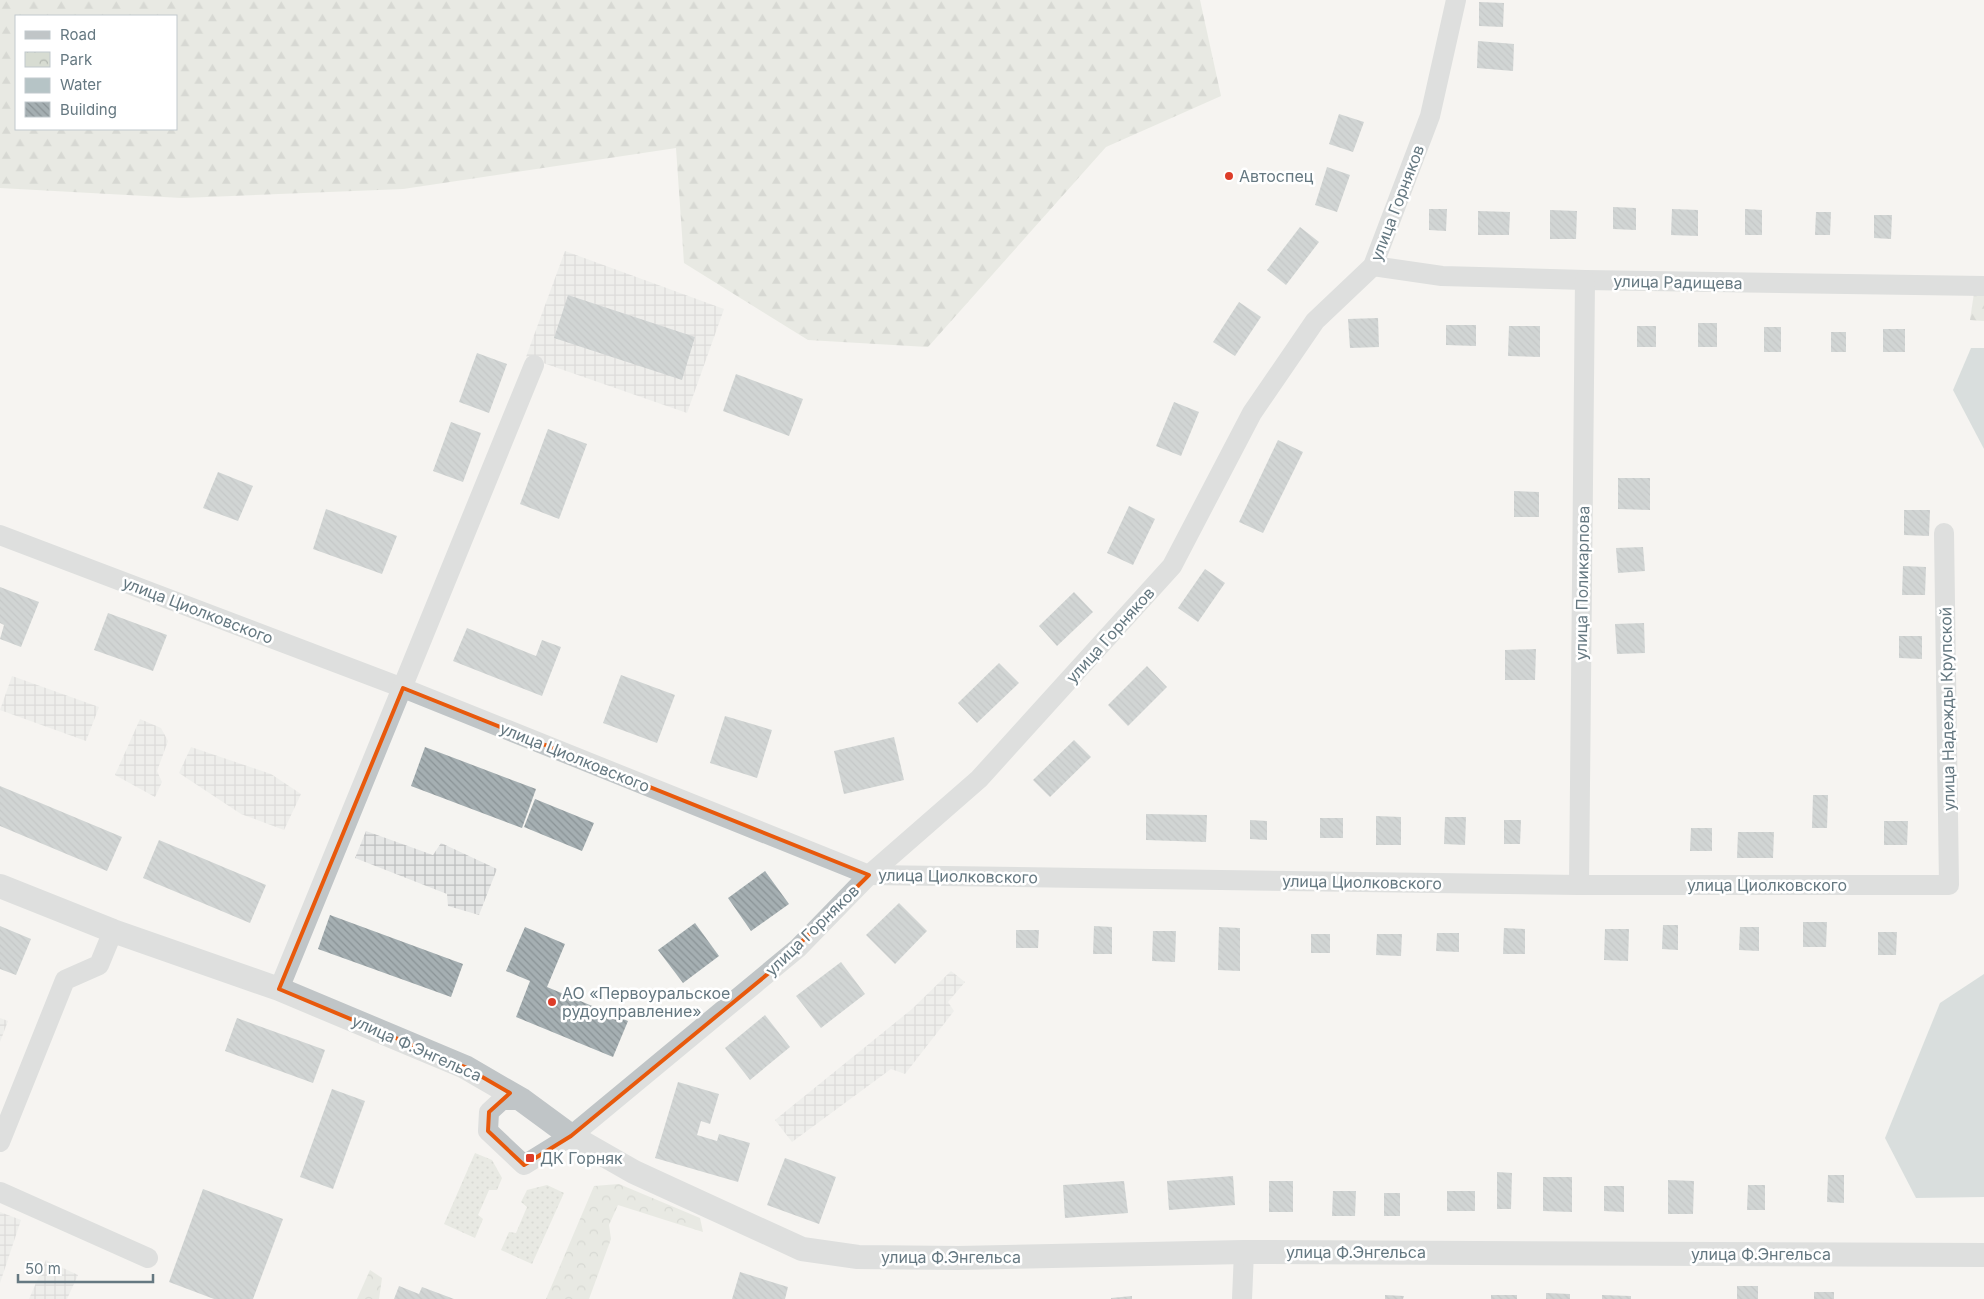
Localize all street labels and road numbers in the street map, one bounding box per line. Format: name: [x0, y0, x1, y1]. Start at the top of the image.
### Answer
street label: улица Горняков: [1366, 142, 1428, 264]
street label: улица Радищева: [1613, 271, 1743, 293]
street label: улица Поликарпова: [1571, 506, 1593, 660]
street label: улица Циолковского: [120, 572, 276, 648]
street label: улица Горняков: [1062, 583, 1158, 687]
street label: улица Надежды Крупской: [1935, 607, 1959, 811]
street label: улица Циолковского: [497, 718, 653, 796]
street label: улица Циолковского: [878, 865, 1038, 887]
street label: улица Циолковского: [1282, 871, 1442, 893]
street label: улица Циолковского: [1687, 875, 1847, 895]
street label: улица Горняков: [761, 880, 863, 980]
street label: улица Ф.Энгельса: [349, 1010, 485, 1086]
street label: улица Ф.Энгельса: [1286, 1242, 1426, 1262]
street label: улица Ф.Энгельса: [1691, 1244, 1831, 1264]
street label: улица Ф.Энгельса: [881, 1247, 1021, 1267]

